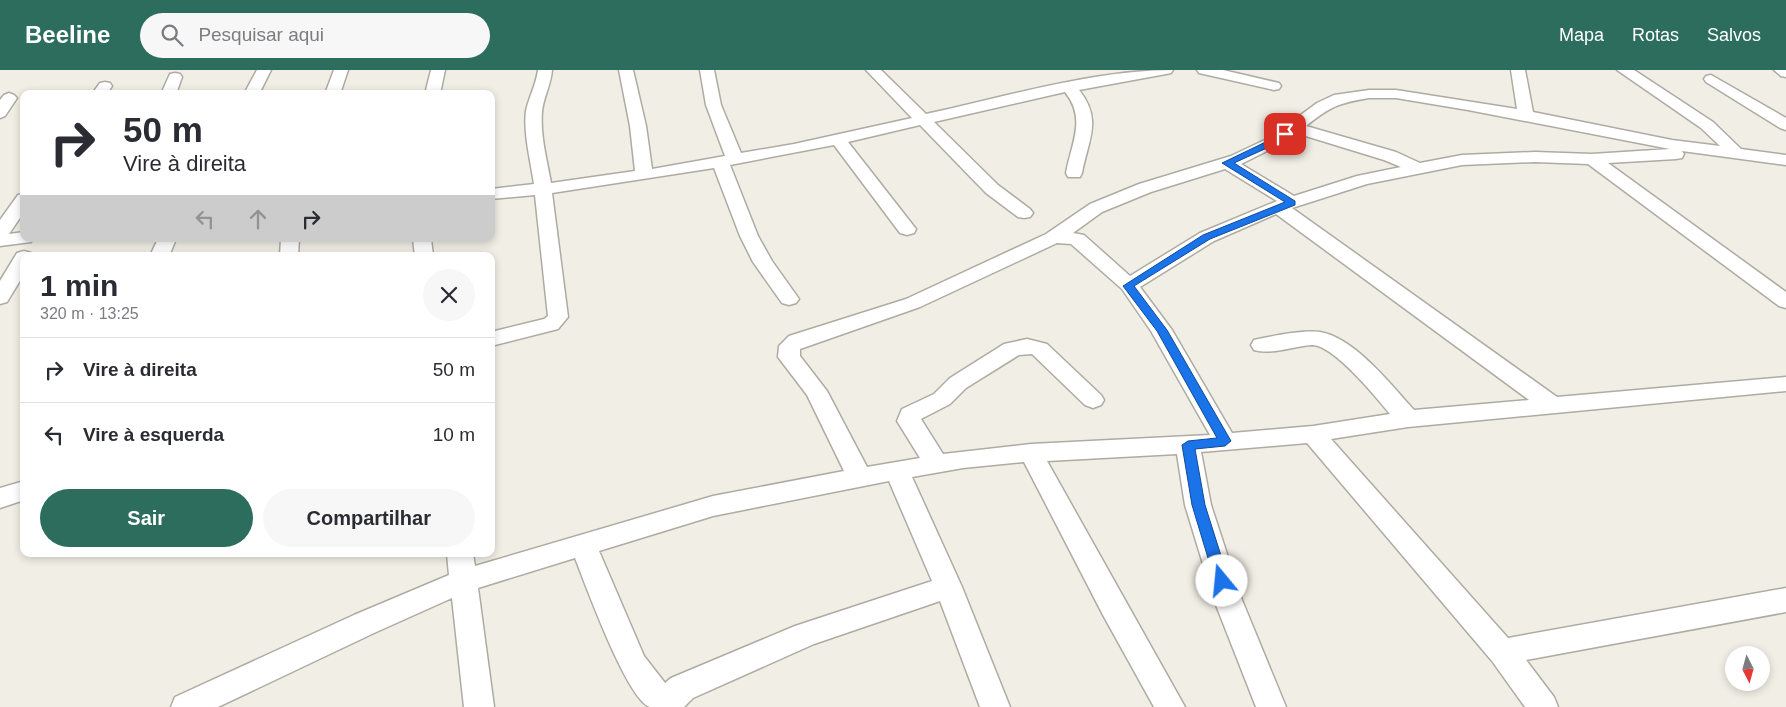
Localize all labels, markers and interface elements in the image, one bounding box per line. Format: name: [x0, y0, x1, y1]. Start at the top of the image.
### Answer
search box: [140, 13, 490, 58]
text: Beeline: [25, 21, 110, 48]
icon: search: [158, 21, 186, 49]
text: Pesquisar aqui: [198, 24, 324, 45]
text: Mapa: [1559, 25, 1604, 45]
text: Rotas: [1632, 25, 1679, 45]
text: Salvos: [1707, 25, 1761, 45]
icon: right: [40, 110, 105, 175]
text: 50 m: [123, 110, 203, 149]
pin: [1264, 113, 1306, 155]
icon: arrive: [1271, 120, 1299, 148]
text: Vire à direita: [123, 151, 246, 176]
icon: left: [191, 205, 219, 233]
icon: ahead: [244, 205, 272, 233]
icon: right: [297, 205, 325, 233]
text: 1 min: [40, 269, 118, 302]
button: close: [423, 269, 475, 321]
text: 320 m · 13:25: [40, 305, 139, 322]
icon: right: [40, 356, 68, 384]
text: Vire à direita: [83, 359, 197, 380]
text: 50 m: [433, 359, 475, 380]
icon: left: [40, 421, 68, 449]
text: Vire à esquerda: [83, 424, 224, 445]
text: 10 m: [433, 424, 475, 445]
button: Sair: [40, 489, 253, 547]
button: Compartilhar: [263, 489, 475, 547]
position arrow: [1195, 554, 1247, 606]
north arrow: [1725, 646, 1770, 691]
map controls: [1725, 646, 1770, 691]

